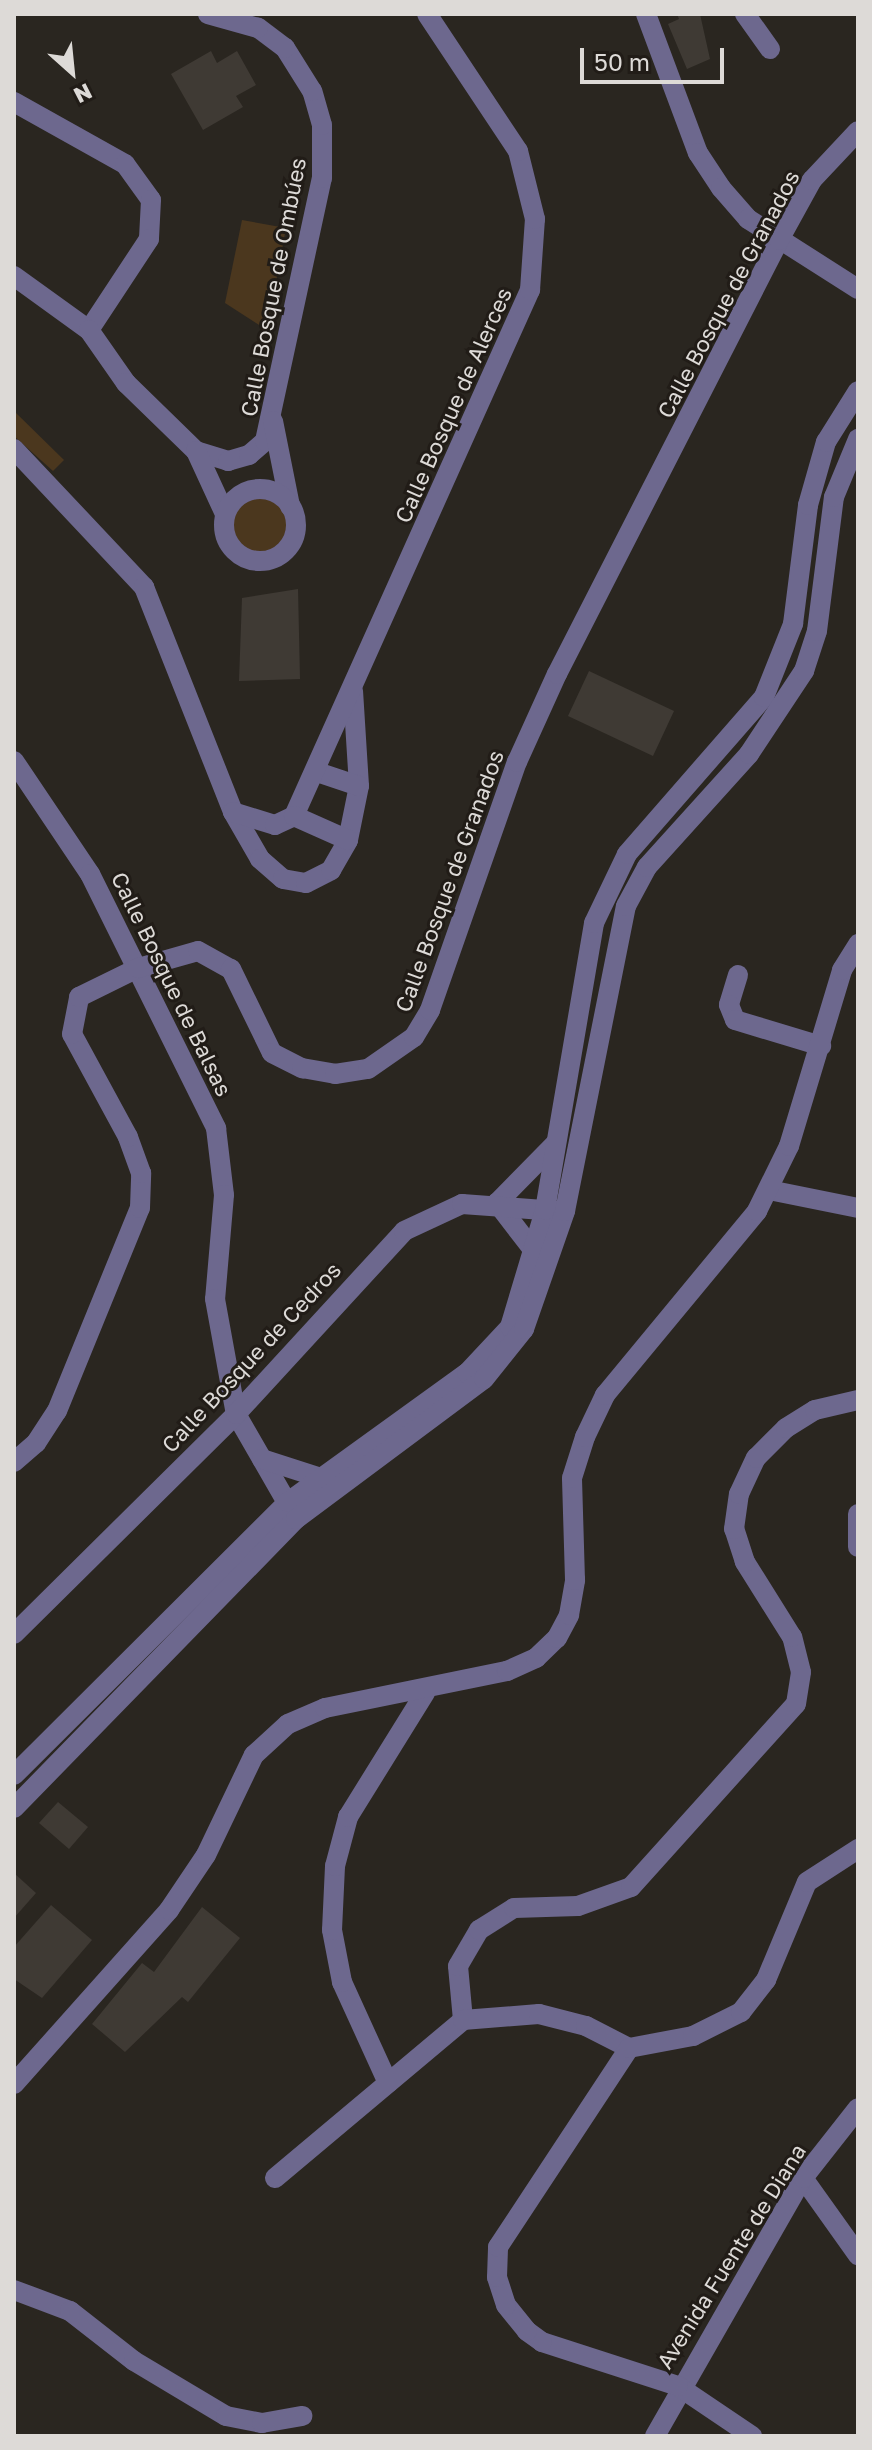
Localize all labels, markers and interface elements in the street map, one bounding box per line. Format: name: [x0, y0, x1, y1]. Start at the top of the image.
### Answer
north arrow: [32, 32, 112, 112]
scale bar: [584, 32, 728, 82]
text: 50 m: [594, 47, 650, 76]
text: N: [70, 78, 97, 110]
street label: Calle Bosque de Ombúes: [235, 155, 311, 419]
street label: Calle Bosque de Granados: [651, 166, 805, 422]
street label: Calle Bosque de Alerces: [389, 283, 517, 527]
street label: Calle Bosque de Granados: [389, 747, 509, 1015]
street label: Calle Bosque de Balsas: [106, 868, 238, 1100]
street label: Calle Bosque de Cedros: [156, 1256, 346, 1458]
street label: Avenida Fuente de Diana: [651, 2139, 811, 2373]

